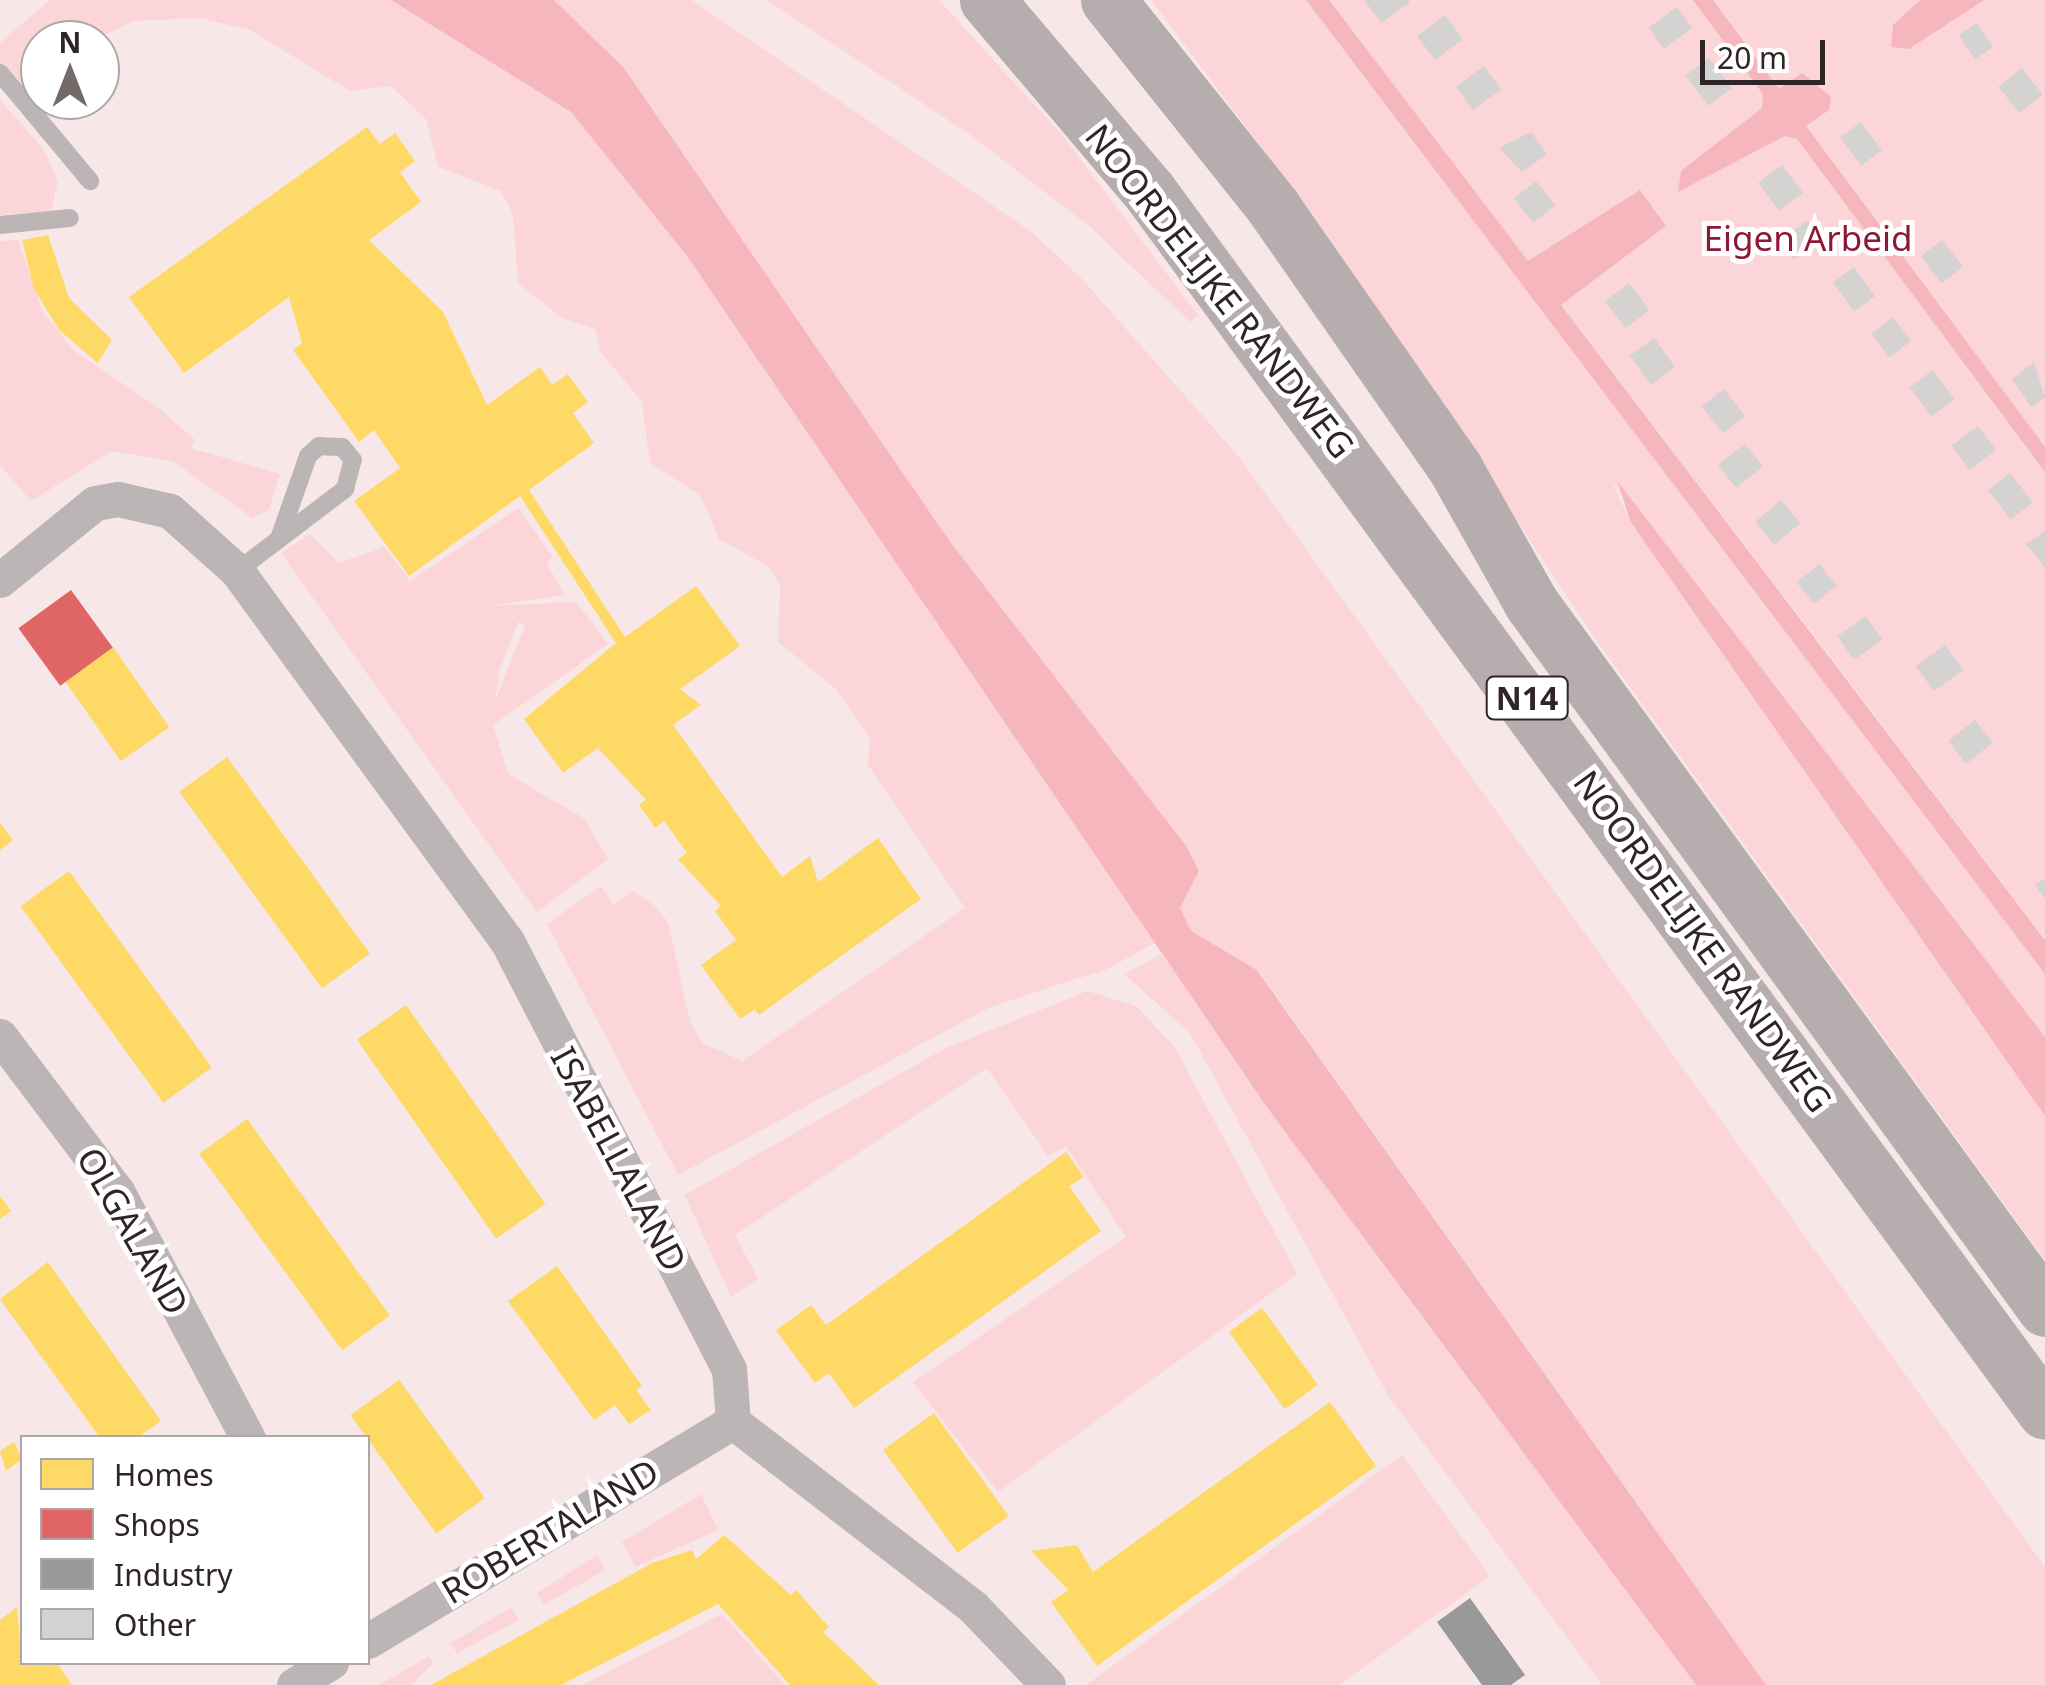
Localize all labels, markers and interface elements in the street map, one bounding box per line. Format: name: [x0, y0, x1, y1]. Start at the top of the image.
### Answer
north arrow: [20, 20, 120, 120]
scale bar: [1705, 20, 1830, 82]
text: N: [59, 23, 81, 61]
text: 20 m: [1717, 37, 1787, 78]
street label: NOORDELIJKE RANDWEG: [1077, 116, 1363, 466]
park label: Eigen Arbeid: [1703, 217, 1913, 259]
road number: N14: [1484, 671, 1570, 725]
street label: NOORDELIJKE RANDWEG: [1565, 762, 1841, 1120]
street label: ISABELLALAND: [542, 1040, 696, 1278]
street label: OLGALAND: [68, 1140, 198, 1322]
legend: [20, 1435, 370, 1665]
street label: ROBERTALAND: [434, 1450, 666, 1612]
text: Homes: [114, 1454, 214, 1495]
text: Shops: [114, 1504, 200, 1545]
text: Industry: [114, 1554, 233, 1595]
text: Other: [114, 1604, 196, 1645]

